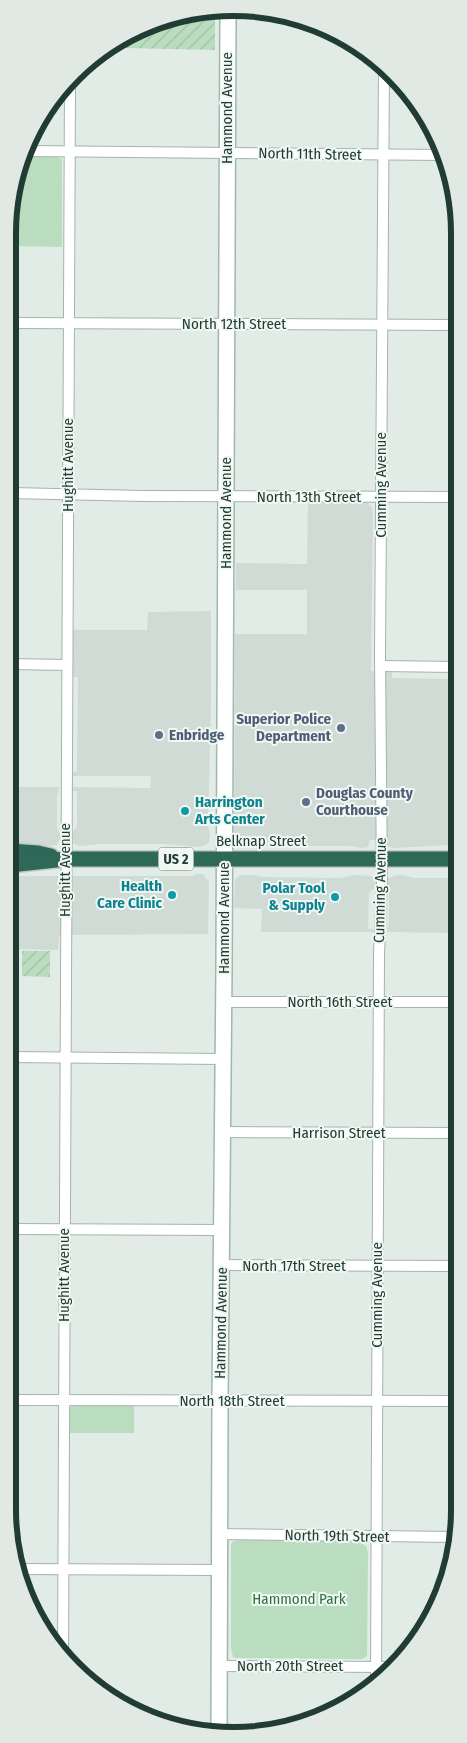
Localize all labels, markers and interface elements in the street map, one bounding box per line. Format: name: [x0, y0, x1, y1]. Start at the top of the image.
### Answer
street label: Hammond Avenue: [218, 52, 236, 164]
street label: North 11th Street: [258, 144, 362, 164]
street label: North 12th Street: [182, 315, 286, 333]
street label: Hughitt Avenue: [59, 418, 77, 512]
street label: Cumming Avenue: [372, 432, 390, 538]
street label: Hammond Avenue: [217, 457, 235, 569]
street label: North 13th Street: [257, 488, 361, 506]
place label: Superior Police Department: [236, 710, 332, 745]
marker: Superior Police Department: [335, 722, 347, 734]
place label: Enbridge: [169, 726, 225, 744]
marker: Enbridge: [153, 729, 165, 741]
place label: Douglas County Courthouse: [316, 784, 414, 819]
place label: Harrington Arts Center: [194, 793, 265, 828]
marker: Douglas County Courthouse: [300, 796, 312, 808]
marker: Harrington Arts Center: [179, 805, 191, 817]
street label: Hughitt Avenue: [56, 823, 74, 917]
street label: Belknap Street: [216, 832, 306, 850]
street label: Cumming Avenue: [370, 837, 390, 943]
road number: US 2: [158, 848, 194, 871]
street label: Hammond Avenue: [215, 862, 233, 974]
place label: Health Care Clinic: [97, 877, 162, 912]
place label: Polar Tool & Supply: [263, 879, 326, 914]
marker: Health Care Clinic: [166, 889, 178, 901]
marker: Polar Tool & Supply: [329, 891, 341, 903]
street label: North 16th Street: [287, 993, 393, 1011]
street label: Harrison Street: [292, 1124, 386, 1142]
street label: Hughitt Avenue: [55, 1228, 73, 1322]
street label: Cumming Avenue: [368, 1242, 386, 1348]
street label: North 17th Street: [242, 1257, 346, 1275]
street label: Hammond Avenue: [211, 1267, 231, 1379]
street label: North 18th Street: [179, 1392, 285, 1410]
street label: North 19th Street: [284, 1526, 390, 1546]
park label: Hammond Park: [252, 1590, 346, 1608]
street label: North 20th Street: [237, 1657, 343, 1675]

